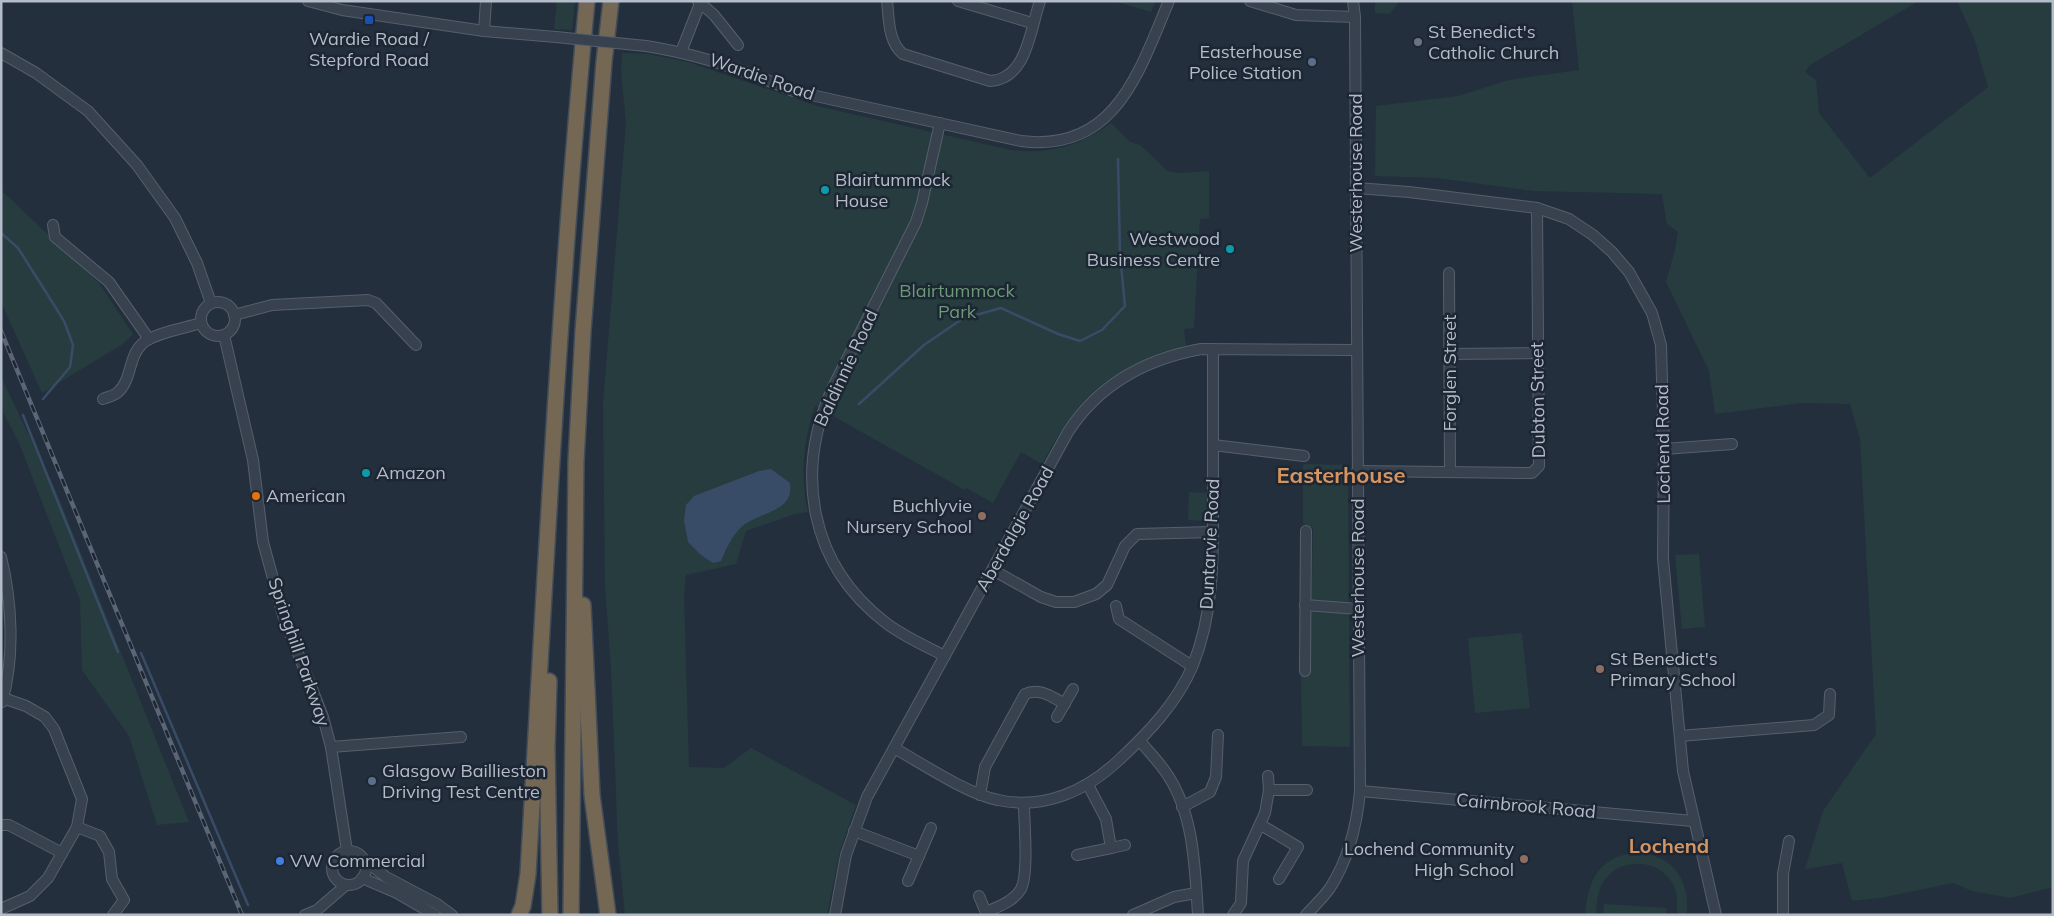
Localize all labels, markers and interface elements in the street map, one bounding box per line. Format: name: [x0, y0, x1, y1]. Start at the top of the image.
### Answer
marker: Wardie Road / Stepford Road: [363, 14, 375, 26]
place label: St Benedict's Catholic Church: [1428, 20, 1559, 64]
place label: Wardie Road / Stepford Road: [309, 27, 430, 71]
marker: St Benedict's Catholic Church: [1412, 36, 1424, 48]
place label: Easterhouse Police Station: [1189, 40, 1302, 84]
street label: Wardie Road: [706, 48, 818, 105]
marker: Easterhouse Police Station: [1306, 56, 1318, 68]
street label: Westerhouse Road: [1344, 94, 1367, 252]
place label: Blairtummock House: [835, 168, 951, 212]
marker: Blairtummock House: [819, 184, 831, 196]
place label: Westwood Business Centre: [1087, 227, 1220, 271]
marker: Westwood Business Centre: [1224, 243, 1236, 255]
park label: Blairtummock Park: [899, 279, 1015, 323]
street label: Baldinnie Road: [808, 306, 883, 430]
street label: Forglen Street: [1438, 315, 1461, 431]
street label: Dubton Street: [1525, 342, 1550, 458]
street label: Lochend Road: [1650, 384, 1675, 504]
place label: Amazon: [376, 461, 446, 484]
district label: Easterhouse: [1277, 461, 1405, 489]
street label: Aberdalgie Road: [971, 462, 1059, 596]
marker: Amazon: [360, 467, 372, 479]
street label: Duntarvie Road: [1195, 478, 1224, 610]
place label: American: [266, 484, 346, 507]
marker: American: [250, 490, 262, 502]
place label: Buchlyvie Nursery School: [846, 494, 972, 538]
street label: Westerhouse Road: [1346, 499, 1369, 657]
marker: Buchlyvie Nursery School: [976, 510, 988, 522]
street label: Springhill Parkway: [263, 575, 336, 730]
place label: St Benedict's Primary School: [1610, 647, 1736, 691]
marker: St Benedict's Primary School: [1594, 663, 1606, 675]
place label: Glasgow Baillieston Driving Test Centre: [382, 759, 546, 803]
marker: Glasgow Baillieston Driving Test Centre: [366, 775, 378, 787]
street label: Cairnbrook Road: [1455, 788, 1597, 823]
district label: Lochend: [1629, 833, 1709, 858]
place label: Lochend Community High School: [1344, 837, 1514, 881]
place label: VW Commercial: [290, 849, 425, 872]
marker: Lochend Community High School: [1518, 853, 1530, 865]
marker: VW Commercial: [274, 855, 286, 867]

